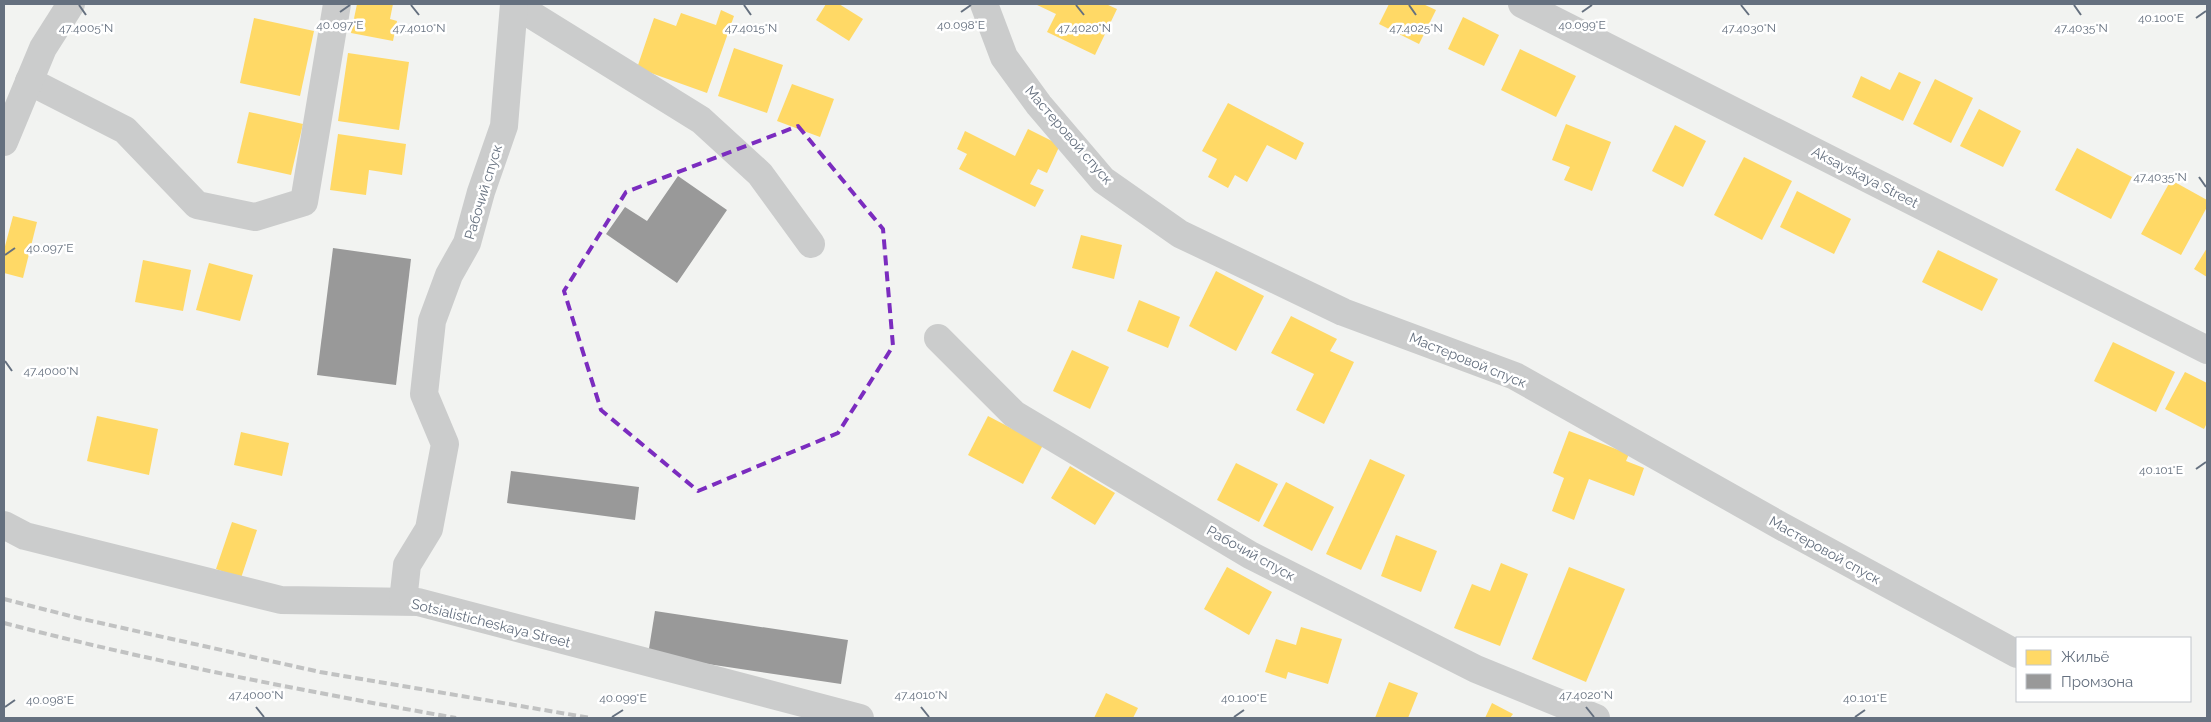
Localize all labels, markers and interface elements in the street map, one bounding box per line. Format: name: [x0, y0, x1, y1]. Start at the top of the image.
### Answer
text: 40.100°E: [2138, 11, 2184, 25]
text: 40.097°E: [316, 18, 364, 32]
text: 40.098°E: [937, 18, 985, 32]
text: 40.099°E: [1558, 18, 1606, 32]
text: 47.4005°N: [59, 21, 113, 35]
text: 47.4010°N: [393, 21, 446, 35]
text: 47.4015°N: [725, 21, 777, 35]
text: 47.4020°N: [1057, 21, 1111, 35]
text: 47.4025°N: [1389, 21, 1443, 35]
text: 47.4030°N: [1722, 21, 1776, 35]
text: 47.4035°N: [2054, 21, 2108, 35]
street label: Мастеровой спуск: [1022, 83, 1116, 187]
street label: Рабочий спуск: [461, 143, 505, 241]
street label: Aksayskaya Street: [1809, 143, 1921, 211]
text: 47.4035°N: [2133, 170, 2187, 184]
text: 40.097°E: [26, 241, 74, 255]
street label: Мастеровой спуск: [1407, 329, 1529, 391]
text: 47.4000°N: [23, 364, 79, 378]
text: 40.101°E: [2139, 463, 2183, 477]
street label: Мастеровой спуск: [1766, 513, 1884, 587]
street label: Рабочий спуск: [1204, 522, 1298, 584]
street label: Sotsialisticheskaya Street: [410, 595, 572, 651]
legend: [2016, 637, 2191, 702]
text: Жильё: [2061, 648, 2110, 666]
text: Промзона: [2061, 673, 2133, 691]
text: 47.4000°N: [228, 688, 284, 702]
text: 47.4010°N: [895, 688, 948, 702]
text: 47.4020°N: [1559, 688, 1613, 702]
text: 40.099°E: [599, 691, 647, 705]
text: 40.100°E: [1221, 691, 1267, 705]
text: 40.101°E: [1843, 691, 1887, 705]
text: 40.098°E: [26, 693, 74, 707]

